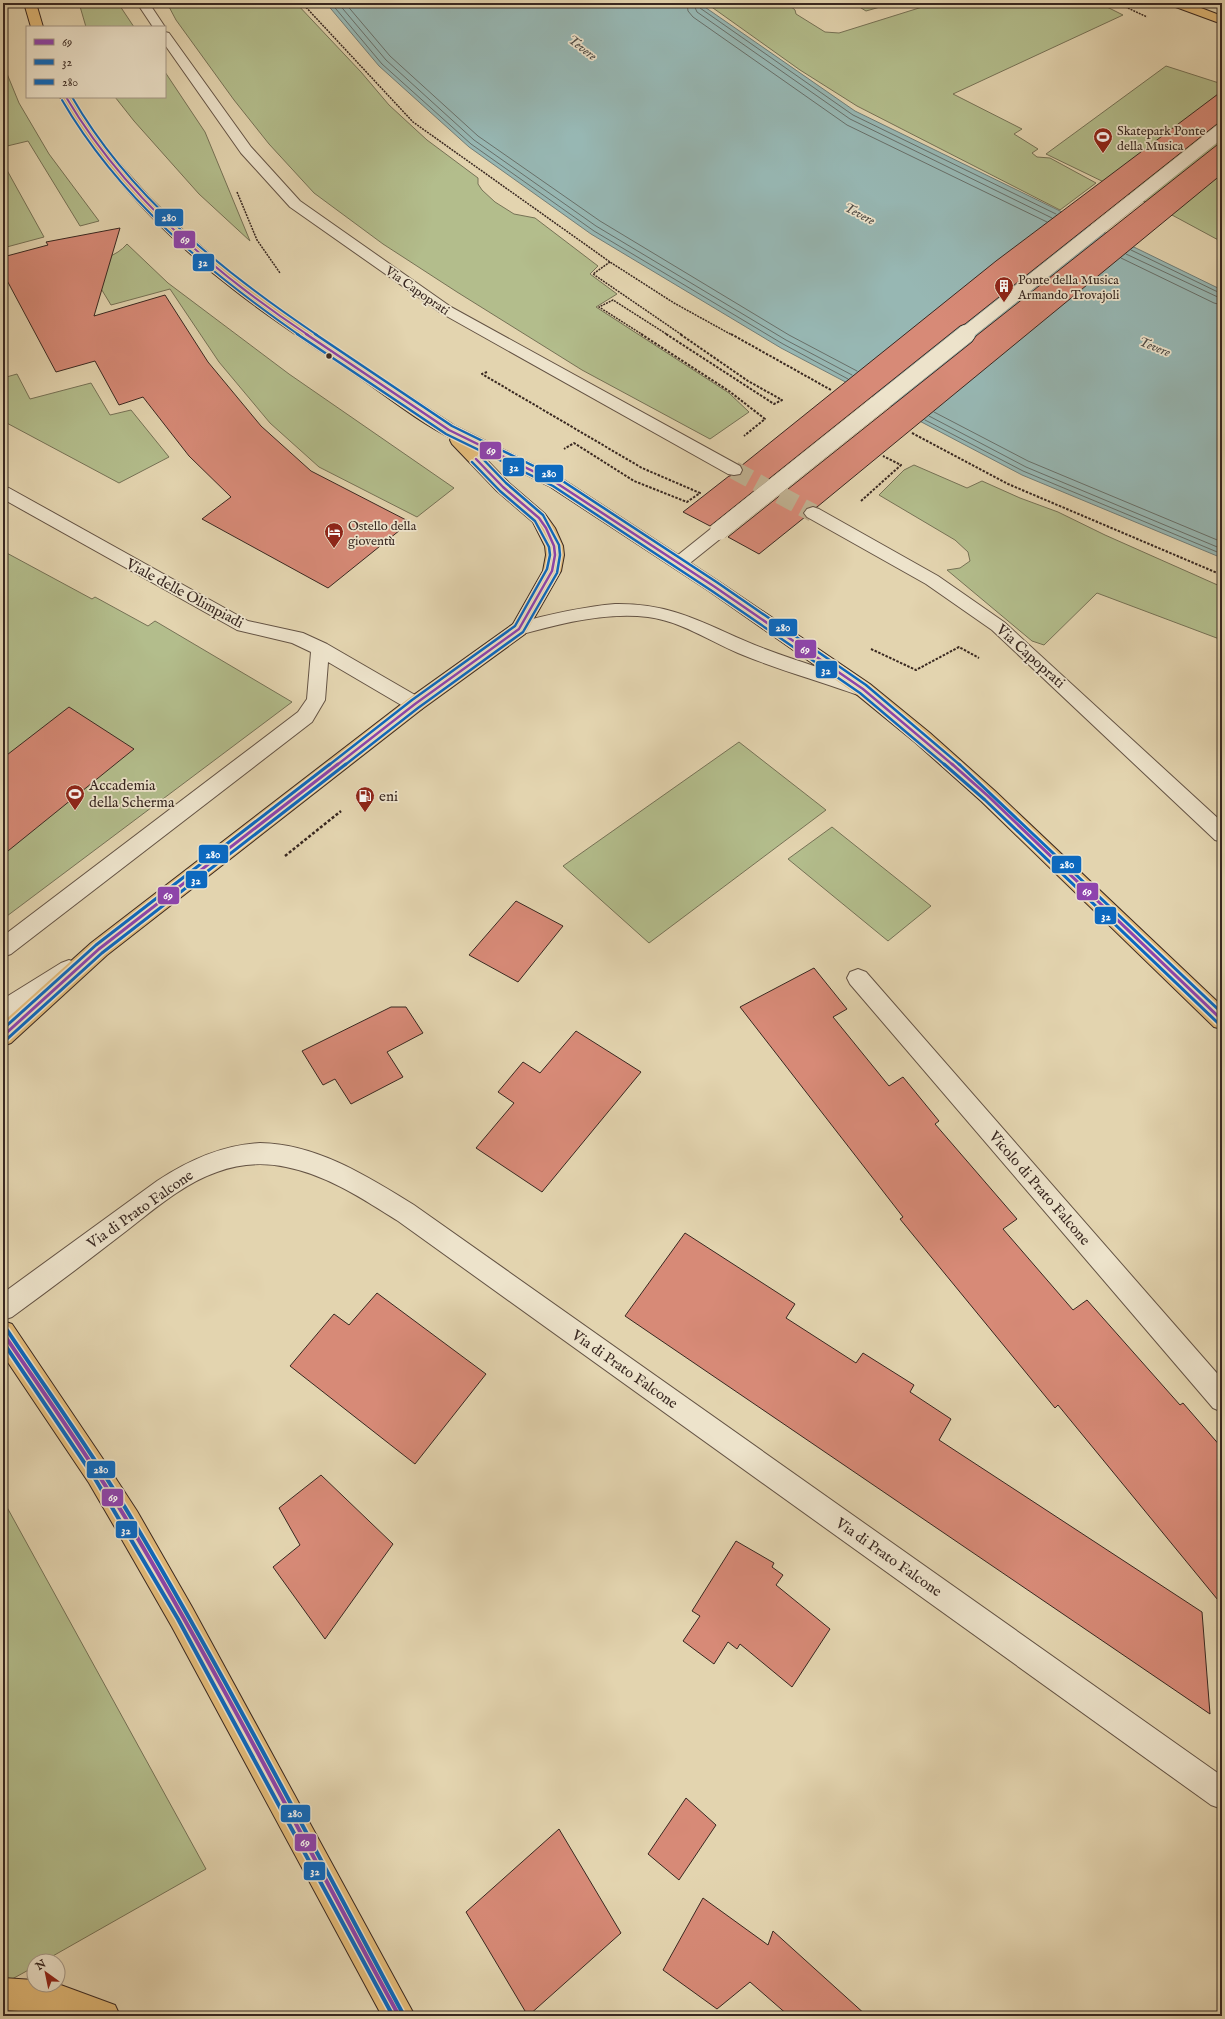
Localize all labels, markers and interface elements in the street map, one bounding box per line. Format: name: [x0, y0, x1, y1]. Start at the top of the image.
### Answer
legend: [26, 26, 166, 98]
water label: Tevere: [564, 31, 601, 65]
text: 69: [62, 35, 72, 50]
text: 32: [62, 55, 72, 70]
text: 280: [62, 75, 78, 90]
place label: Skatepark Ponte della Musica: [1117, 123, 1205, 155]
sports icon: Skatepark Ponte della Musica: [1092, 126, 1114, 154]
water label: Tevere: [841, 199, 878, 230]
line badge: 280: [154, 208, 184, 227]
text: 280: [162, 211, 177, 225]
line badge: 69: [173, 230, 196, 249]
text: 69: [180, 233, 190, 247]
line badge: 32: [192, 253, 215, 272]
text: 32: [198, 256, 208, 270]
street label: Via Capoprati: [381, 262, 453, 320]
place label: Ponte della Musica Armando Trovajoli: [1017, 272, 1120, 304]
building icon: Ponte della Musica Armando Trovajoli: [993, 275, 1015, 303]
water label: Tevere: [1136, 333, 1173, 362]
unlabelled marker: [324, 351, 334, 361]
line badge: 69: [479, 441, 502, 460]
text: 69: [486, 444, 496, 458]
line badge: 32: [502, 457, 525, 477]
text: 32: [509, 461, 519, 475]
line badge: 280: [534, 464, 564, 483]
text: 280: [542, 467, 557, 481]
place label: Ostello della gioventù: [348, 518, 417, 550]
hotel icon: Ostello della gioventù: [323, 521, 345, 549]
street label: Viale delle Olimpiadi: [122, 554, 247, 632]
line badge: 280: [768, 618, 798, 637]
street label: Via Capoprati: [992, 620, 1069, 692]
text: 280: [776, 621, 791, 635]
line badge: 69: [794, 639, 817, 659]
text: 69: [800, 643, 810, 657]
line badge: 32: [815, 660, 838, 679]
text: 32: [821, 664, 831, 678]
place label: Accademia della Scherma: [88, 776, 175, 812]
sports icon: Accademia della Scherma: [64, 783, 86, 811]
fuel station icon: eni: [354, 785, 376, 813]
place label: eni: [379, 787, 398, 806]
line badge: 280: [198, 844, 229, 864]
text: 280: [206, 848, 221, 862]
line badge: 280: [1051, 855, 1082, 874]
text: 280: [1060, 858, 1075, 872]
line badge: 32: [185, 870, 208, 889]
text: 32: [191, 874, 201, 888]
line badge: 69: [1076, 882, 1099, 901]
text: 69: [1082, 885, 1092, 899]
line badge: 69: [157, 886, 180, 905]
text: 69: [163, 889, 173, 903]
line badge: 32: [1094, 906, 1117, 925]
text: 32: [1101, 910, 1111, 924]
street label: Vicolo di Prato Falcone: [984, 1127, 1094, 1249]
street label: Via di Prato Falcone: [83, 1166, 197, 1254]
street label: Via di Prato Falcone: [567, 1325, 682, 1413]
line badge: 280: [86, 1460, 116, 1479]
text: 280: [94, 1463, 109, 1477]
line badge: 69: [101, 1488, 124, 1507]
text: 69: [108, 1491, 118, 1505]
street label: Via di Prato Falcone: [831, 1513, 946, 1601]
line badge: 32: [115, 1520, 138, 1539]
text: 32: [121, 1524, 131, 1538]
line badge: 280: [280, 1804, 311, 1823]
text: 280: [288, 1807, 303, 1821]
line badge: 69: [294, 1833, 317, 1852]
text: 69: [300, 1836, 310, 1850]
line badge: 32: [303, 1861, 326, 1881]
text: 32: [310, 1865, 320, 1879]
north arrow: [26, 1953, 66, 1993]
text: N: [32, 1957, 49, 1974]

